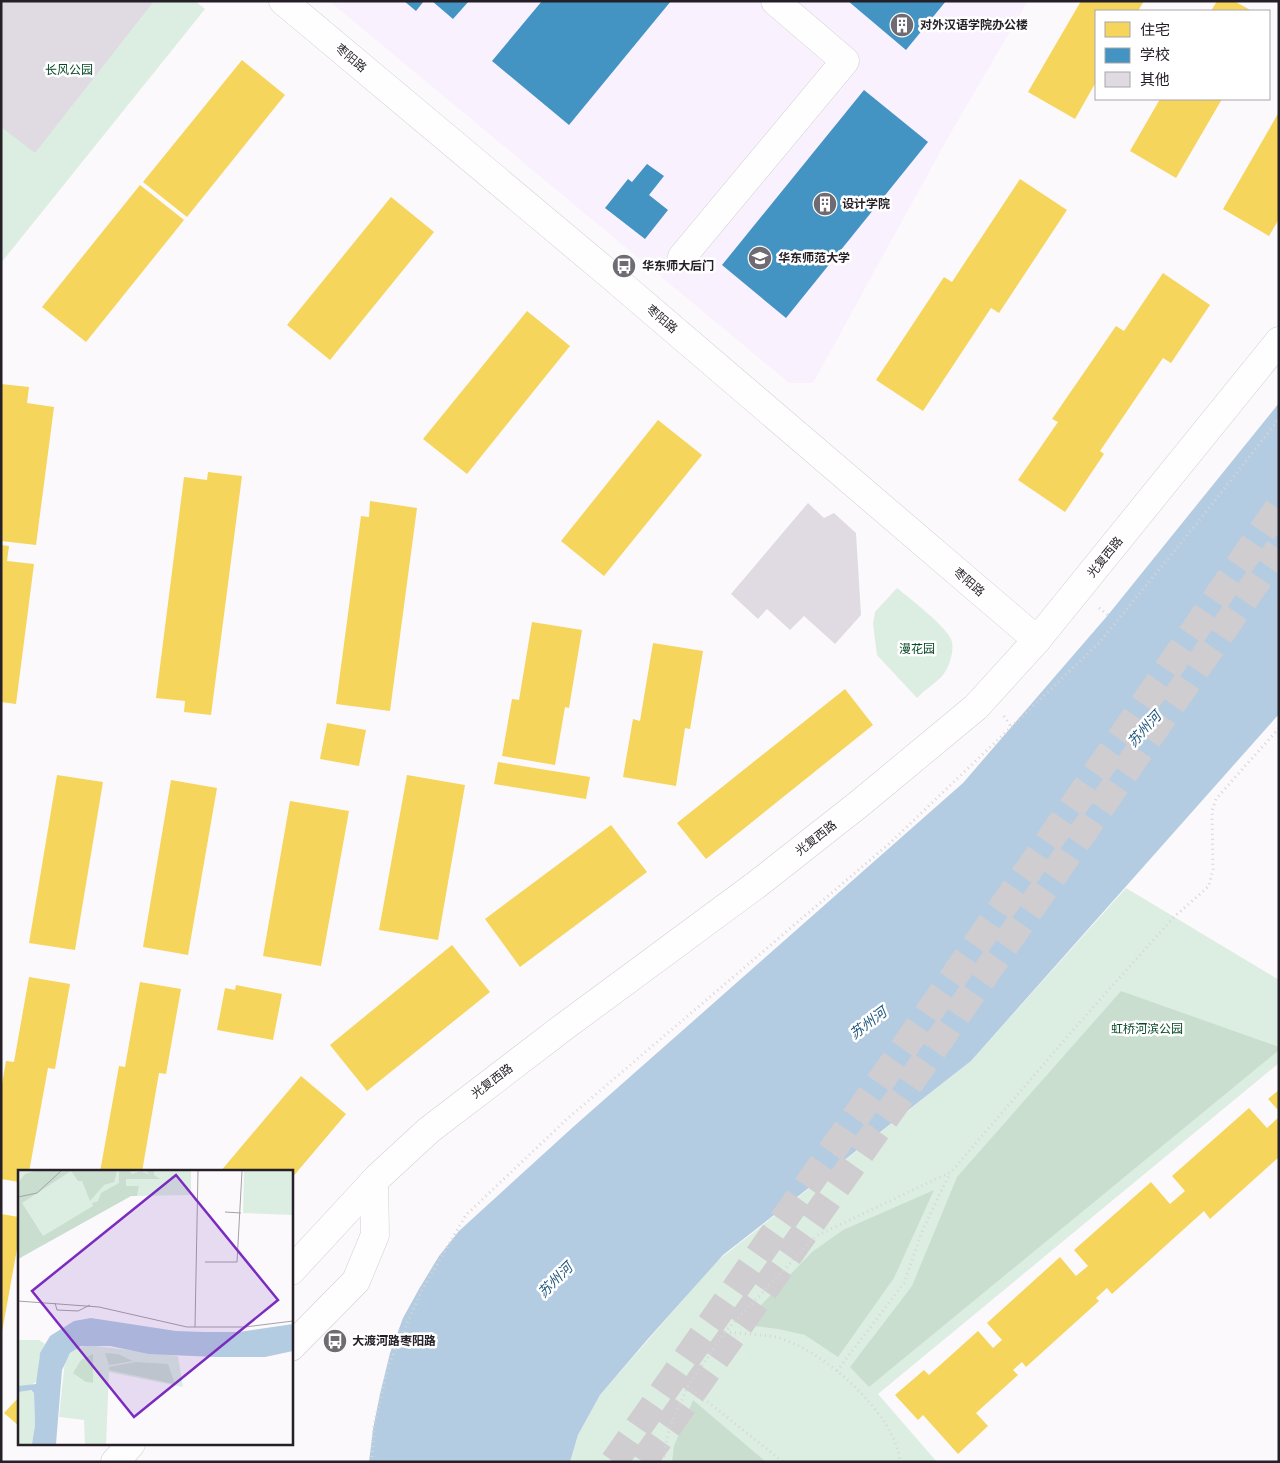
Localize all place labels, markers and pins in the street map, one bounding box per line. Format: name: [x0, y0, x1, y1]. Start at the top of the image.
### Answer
building icon: 对外汉语学院办公楼: [889, 12, 915, 38]
place label: 对外汉语学院办公楼: [920, 17, 1028, 32]
building icon: 设计学院: [812, 191, 838, 217]
place label: 设计学院: [842, 196, 890, 211]
school or university icon: 华东师范大学: [747, 245, 773, 271]
place label: 华东师范大学: [778, 250, 850, 265]
bus stop icon: 华东师大后门: [611, 253, 637, 279]
place label: 华东师大后门: [642, 258, 714, 273]
bus stop icon: 大渡河路枣阳路: [322, 1328, 348, 1354]
place label: 大渡河路枣阳路: [352, 1333, 436, 1348]

